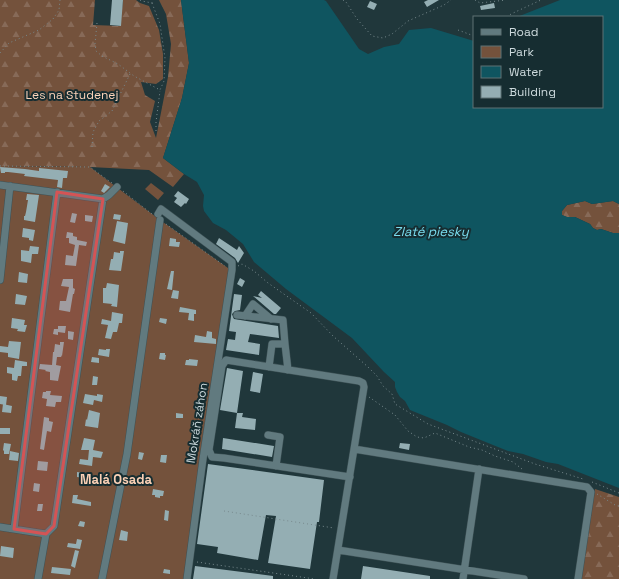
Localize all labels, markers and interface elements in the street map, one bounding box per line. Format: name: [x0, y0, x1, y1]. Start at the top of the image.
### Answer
legend: [473, 16, 603, 108]
text: Road: [509, 24, 538, 40]
text: Park: [509, 44, 534, 60]
text: Water: [509, 64, 543, 80]
text: Building: [509, 84, 556, 100]
park label: Les na Studenej: [26, 87, 118, 103]
water label: Zlaté piesky: [393, 223, 470, 240]
street label: Mokráň záhon: [183, 382, 211, 464]
district label: Malá Osada: [80, 471, 152, 488]

